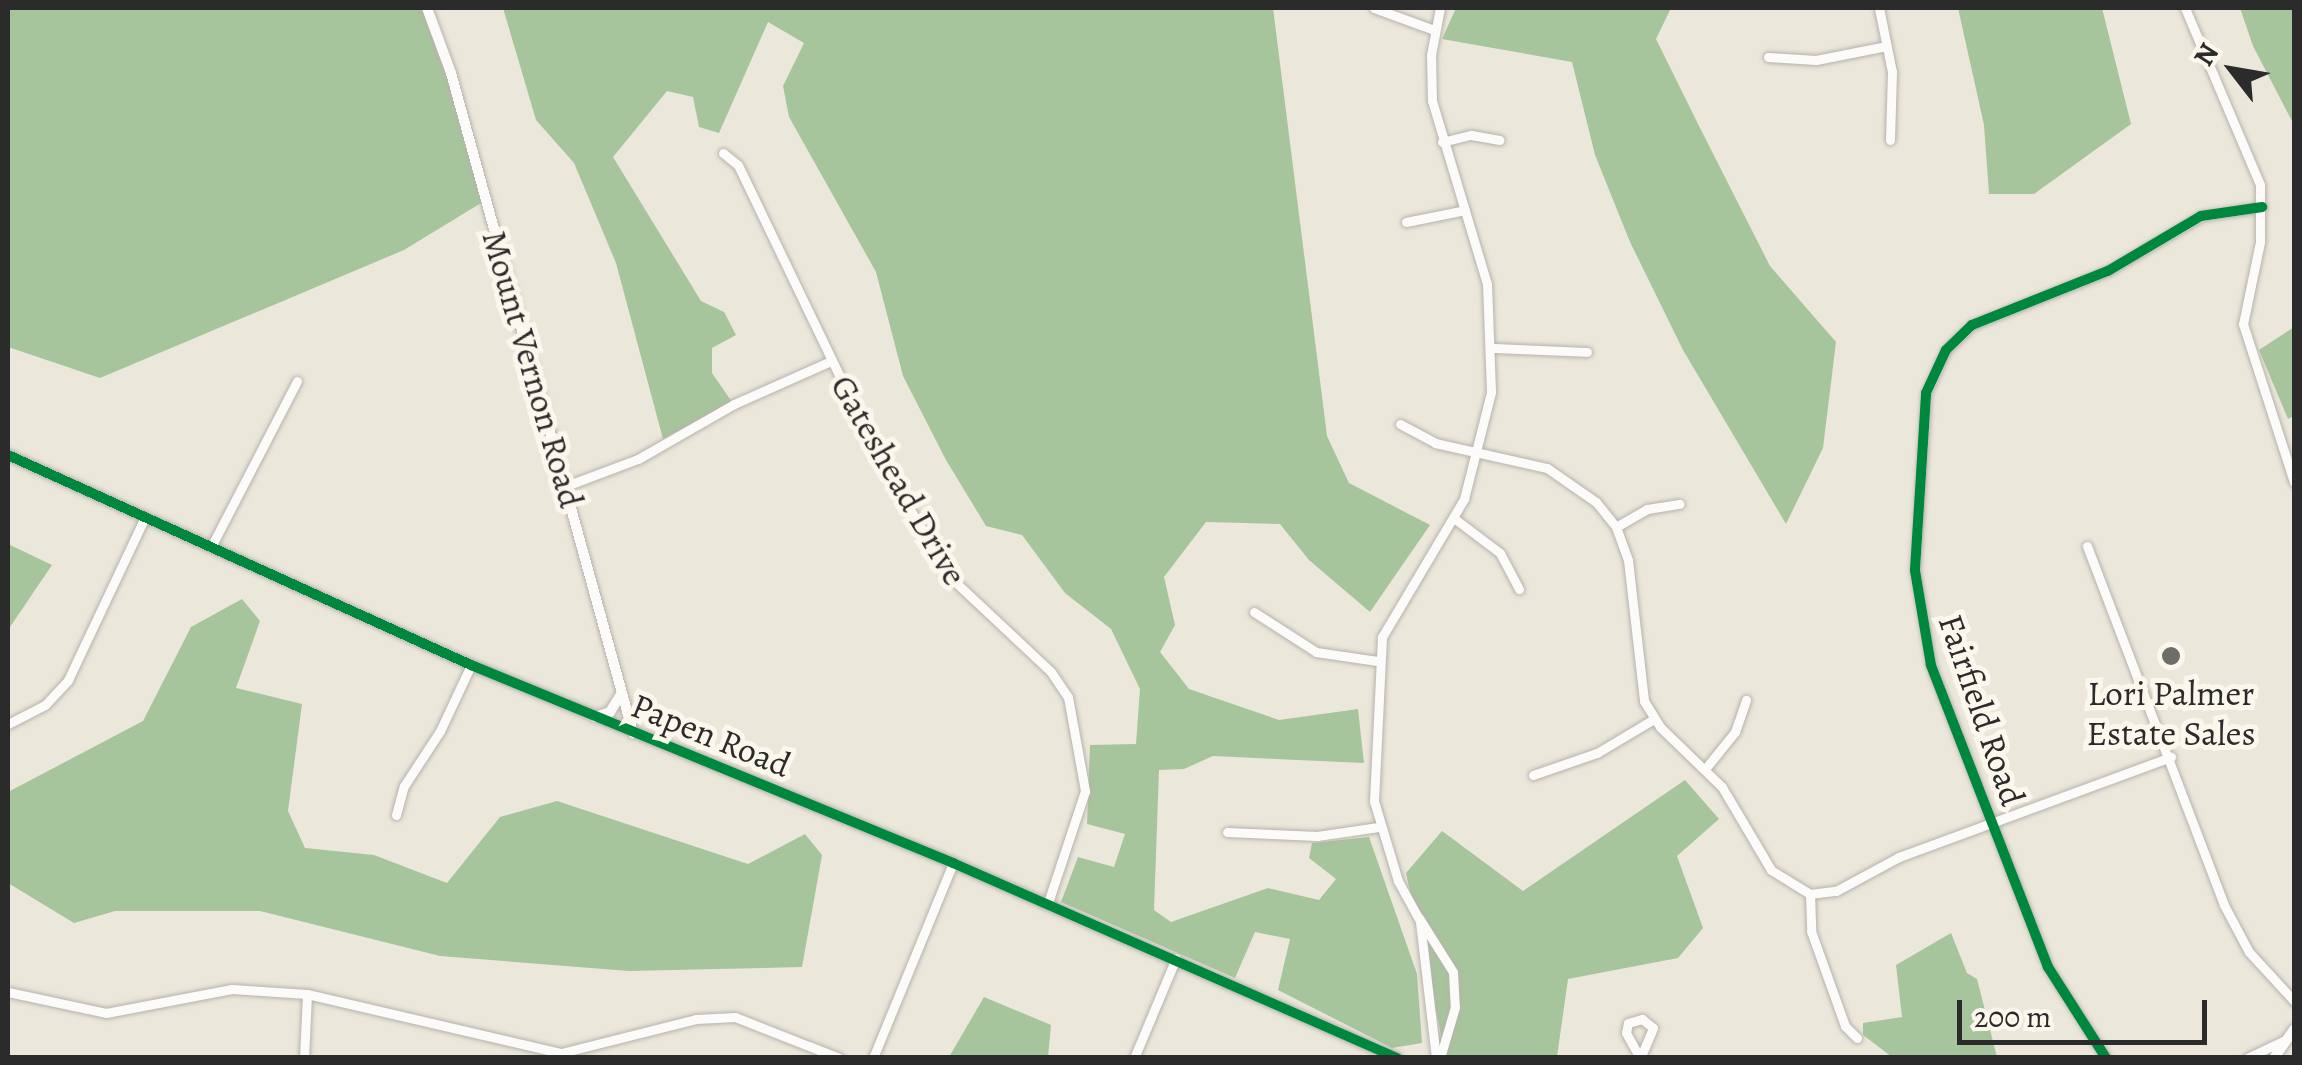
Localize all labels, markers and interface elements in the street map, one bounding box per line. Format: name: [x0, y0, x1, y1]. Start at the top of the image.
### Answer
north arrow: [2182, 20, 2282, 120]
text: N: [2185, 36, 2228, 73]
street label: Mount Vernon Road: [473, 226, 593, 512]
street label: Gateshead Drive: [822, 367, 976, 593]
street label: Fairfield Road: [1930, 609, 2034, 811]
marker: Lori Palmer Estate Sales: [2160, 645, 2182, 667]
place label: Lori Palmer Estate Sales: [2086, 672, 2256, 754]
street label: Papen Road: [625, 684, 797, 786]
scale bar: [1962, 980, 2212, 1042]
text: 200 m: [1974, 997, 2051, 1037]

